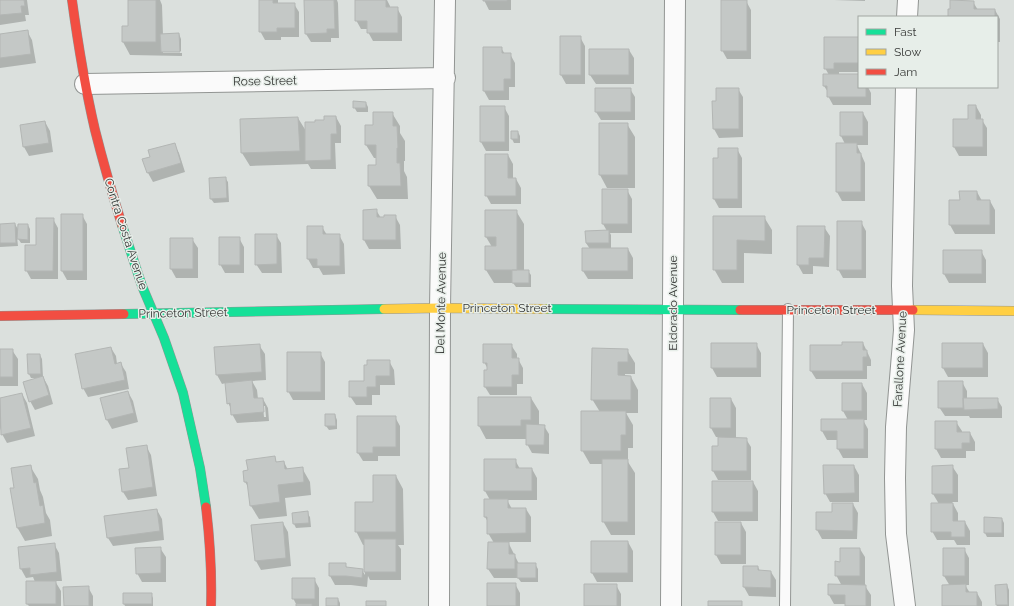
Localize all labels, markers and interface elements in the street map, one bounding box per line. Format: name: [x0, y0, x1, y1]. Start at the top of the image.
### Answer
legend: [858, 16, 998, 88]
text: Fast: [894, 25, 917, 39]
text: Slow: [894, 45, 921, 59]
text: Jam: [894, 65, 917, 79]
street label: Rose Street: [233, 73, 297, 89]
street label: Contra Costa Avenue: [101, 176, 151, 292]
street label: Del Monte Avenue: [433, 252, 449, 354]
street label: Eldorado Avenue: [666, 255, 680, 351]
street label: Princeton Street: [462, 301, 552, 315]
street label: Princeton Street: [786, 303, 876, 317]
street label: Princeton Street: [138, 305, 228, 321]
street label: Farallone Avenue: [890, 311, 910, 407]

